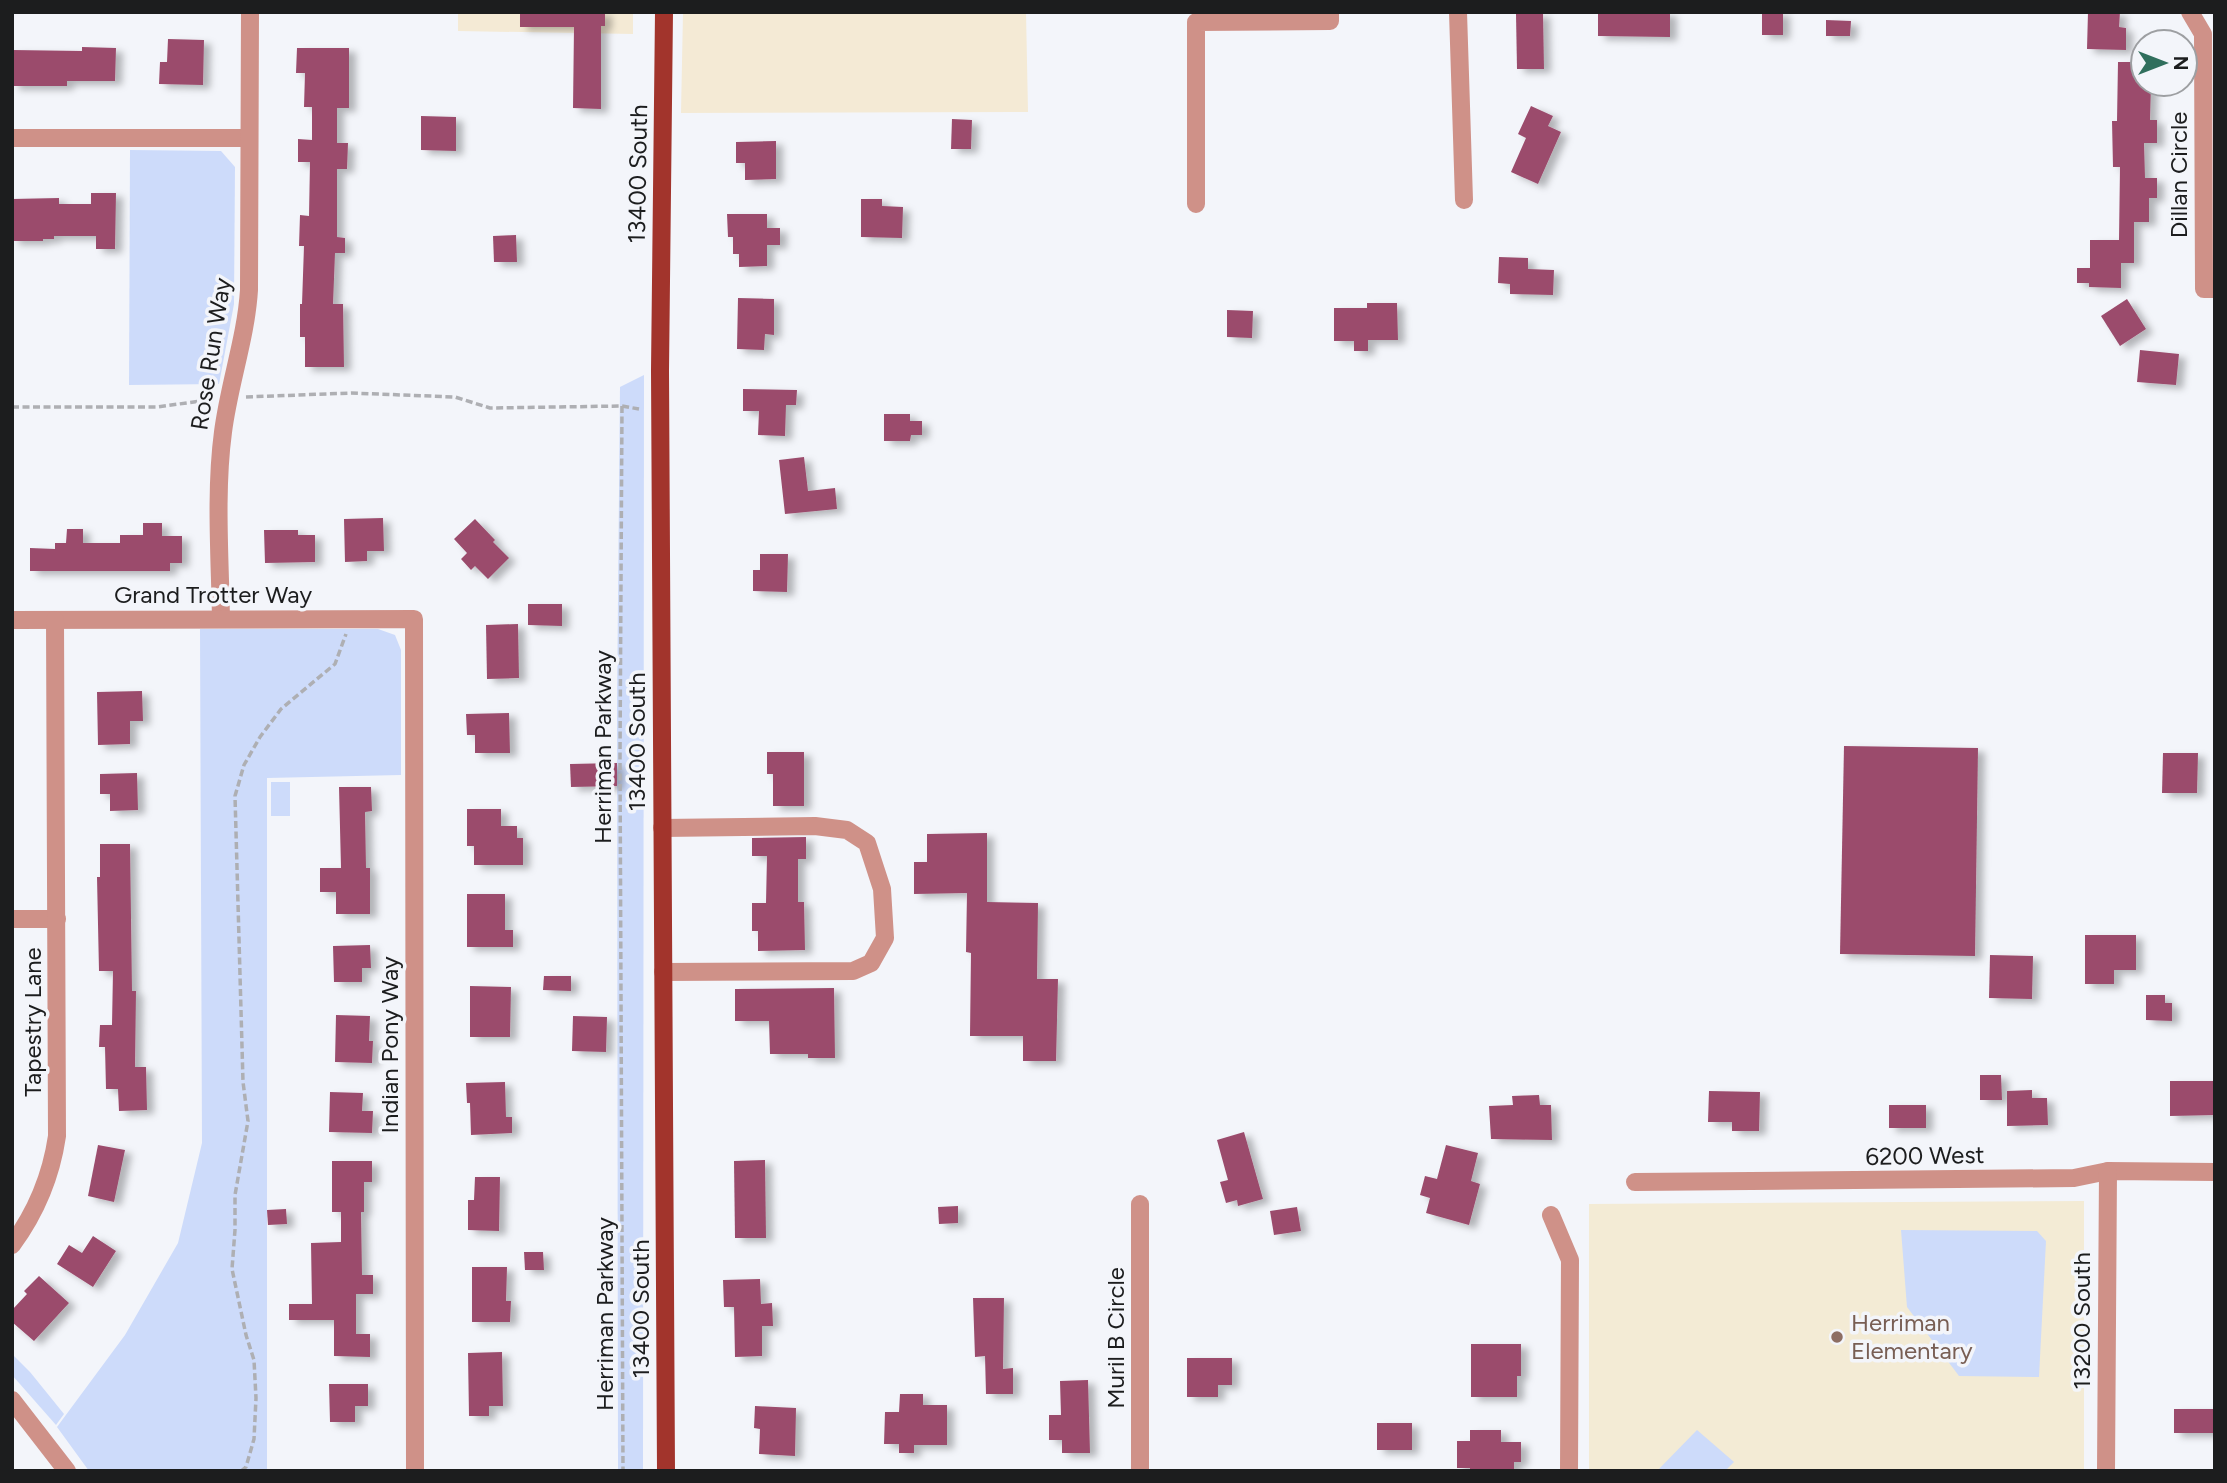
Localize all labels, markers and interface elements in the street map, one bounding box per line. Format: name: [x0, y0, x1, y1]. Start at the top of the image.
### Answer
north arrow: [2129, 28, 2199, 98]
text: N: [2169, 56, 2192, 70]
street label: 13400 South: [622, 104, 653, 244]
street label: Dillan Circle: [2164, 112, 2193, 238]
street label: Rose Run Way: [184, 275, 237, 432]
street label: Grand Trotter Way: [114, 580, 312, 609]
street label: Herriman Parkway: [588, 650, 617, 844]
street label: 13400 South: [622, 672, 651, 812]
street label: Tapestry Lane: [18, 947, 47, 1097]
street label: Indian Pony Way: [375, 956, 404, 1134]
street label: 6200 West: [1865, 1140, 1985, 1171]
street label: Herriman Parkway: [590, 1217, 619, 1411]
street label: 13400 South: [626, 1239, 655, 1379]
street label: 13200 South: [2067, 1252, 2096, 1390]
street label: Muril B Circle: [1101, 1267, 1130, 1409]
place label: Herriman Elementary: [1851, 1308, 1973, 1365]
marker: Herriman Elementary: [1829, 1329, 1845, 1345]

